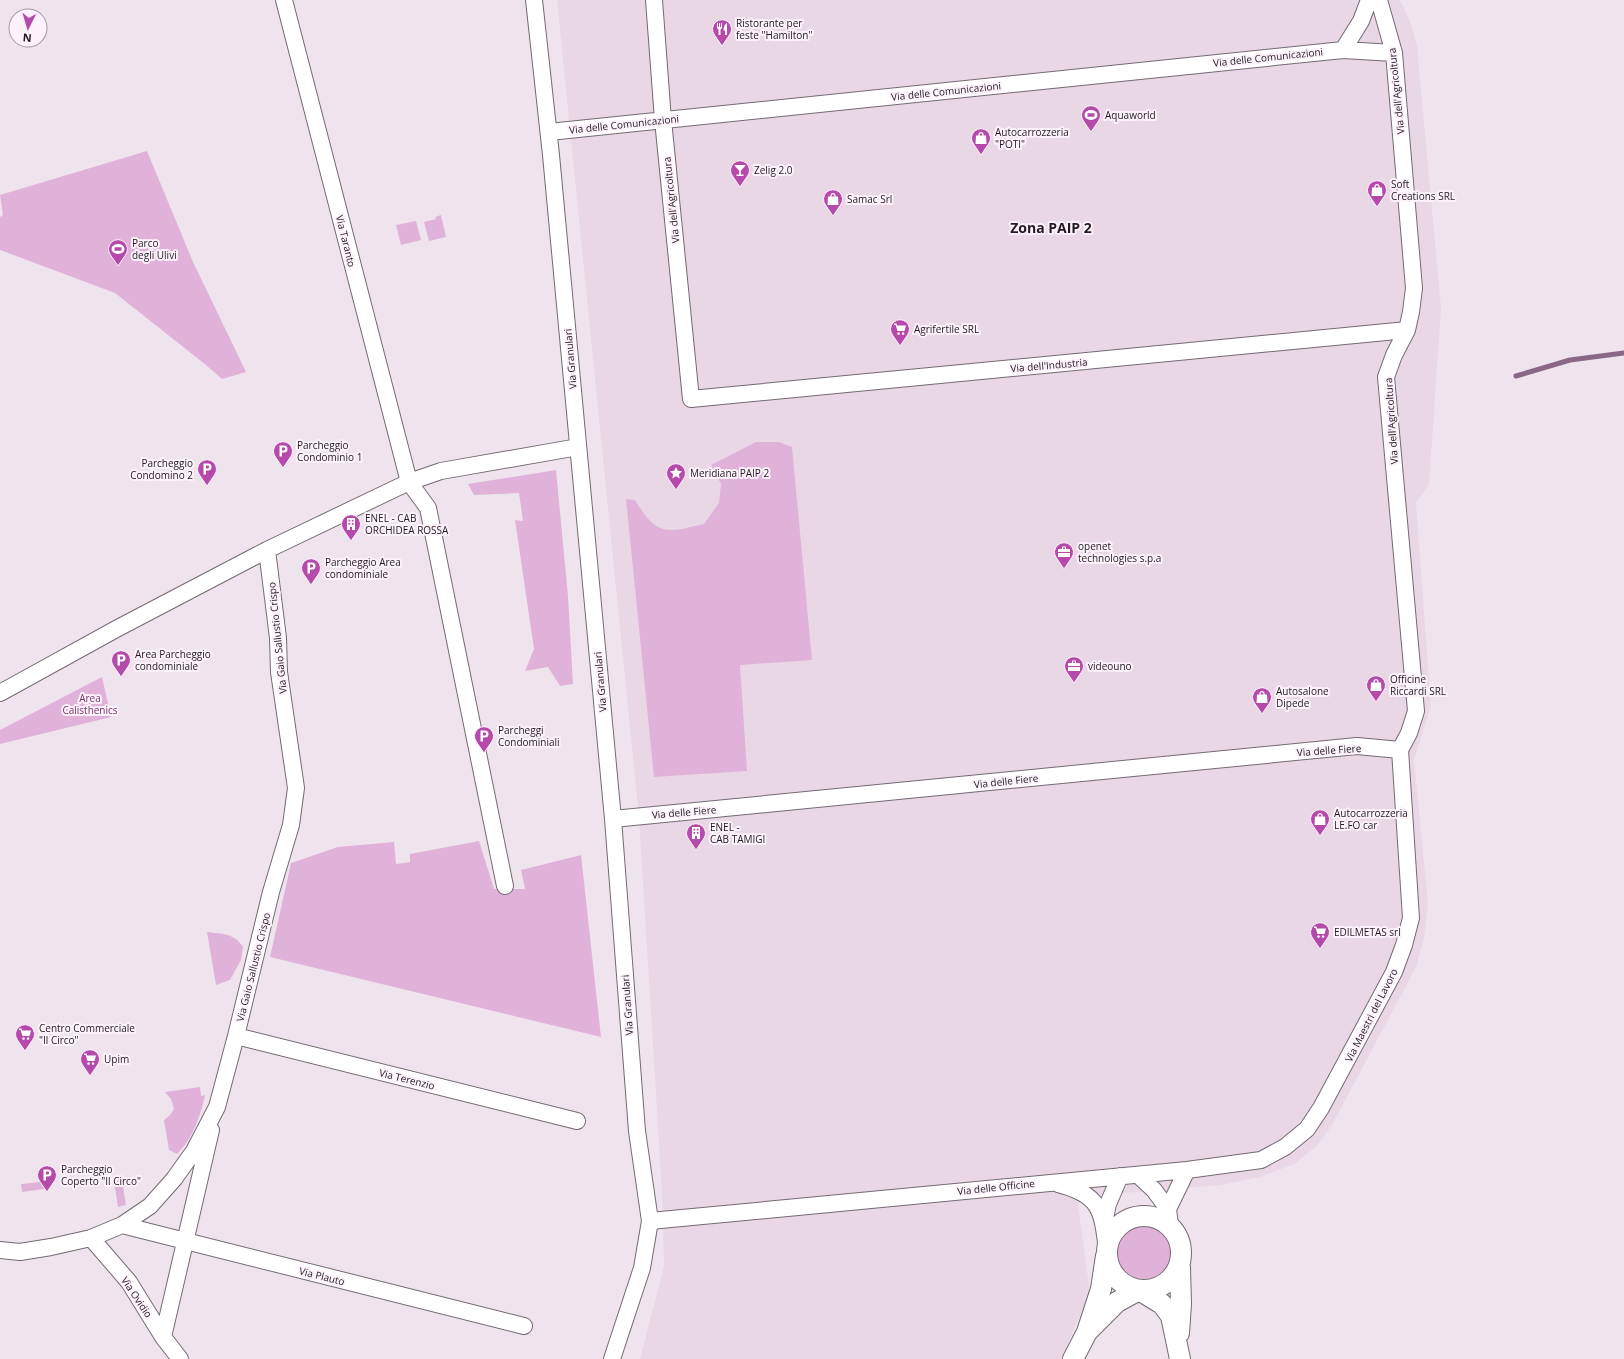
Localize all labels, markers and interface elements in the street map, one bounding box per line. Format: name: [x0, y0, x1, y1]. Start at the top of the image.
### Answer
north arrow: [8, 8, 48, 48]
place label: Ristorante per feste "Hamilton": [736, 16, 812, 42]
restaurant icon: Ristorante per feste "Hamilton": [711, 18, 733, 46]
text: N: [22, 31, 32, 46]
street label: Via delle Comunicazioni: [1212, 44, 1324, 70]
street label: Via dell'Agricoltura: [1385, 47, 1407, 135]
street label: Via delle Comunicazioni: [890, 78, 1002, 104]
sports icon: Aquaworld: [1080, 104, 1102, 132]
place label: Aquaworld: [1105, 108, 1156, 122]
street label: Via delle Comunicazioni: [568, 111, 680, 137]
place label: Autocarrozzeria "POTI": [995, 125, 1069, 151]
shop icon: Autocarrozzeria "POTI": [970, 127, 992, 155]
street label: Via dell'Agricoltura: [660, 156, 682, 244]
bar icon: Zelig 2.0: [729, 159, 751, 187]
place label: Zelig 2.0: [754, 163, 793, 177]
place label: Soft Creations SRL: [1391, 177, 1455, 203]
shop icon: Soft Creations SRL: [1366, 179, 1388, 207]
shop icon: Samac Srl: [822, 188, 844, 216]
place label: Samac Srl: [847, 192, 892, 206]
street label: Via Taranto: [333, 214, 359, 268]
district label: Zona PAIP 2: [1010, 218, 1092, 237]
place label: Parco degli Ulivi: [132, 236, 177, 262]
sports icon: Parco degli Ulivi: [107, 238, 129, 266]
supermarket icon: Agrifertile SRL: [889, 318, 911, 346]
place label: Agrifertile SRL: [914, 322, 979, 336]
street label: Via Granulari: [560, 328, 580, 390]
street label: Via dell'Industria: [1010, 355, 1088, 375]
street label: Via dell'Agricoltura: [1381, 377, 1401, 465]
place label: Parcheggio Condominio 1: [297, 438, 362, 464]
parking icon: Parcheggio Condominio 1: [272, 440, 294, 468]
place label: Parcheggio Condomino 2: [130, 456, 193, 482]
parking icon: Parcheggio Condomino 2: [196, 458, 218, 486]
place icon: Meridiana PAIP 2: [665, 462, 687, 490]
place label: Meridiana PAIP 2: [690, 466, 769, 480]
place label: ENEL - CAB ORCHIDEA ROSSA: [365, 511, 449, 537]
building icon: ENEL - CAB ORCHIDEA ROSSA: [340, 513, 362, 541]
place label: openet technologies s.p.a: [1078, 539, 1161, 565]
office icon: openet technologies s.p.a: [1053, 541, 1075, 569]
place label: Parcheggio Area condominiale: [325, 555, 401, 581]
parking icon: Parcheggio Area condominiale: [300, 557, 322, 585]
street label: Via Gaio Sallustio Crispo: [264, 582, 290, 694]
place label: Area Parcheggio condominiale: [135, 647, 211, 673]
parking icon: Area Parcheggio condominiale: [110, 649, 132, 677]
street label: Via Granulari: [590, 651, 610, 713]
office icon: videouno: [1063, 655, 1085, 683]
place label: videouno: [1088, 659, 1132, 673]
place label: Officine Riccardi SRL: [1390, 672, 1446, 698]
shop icon: Officine Riccardi SRL: [1365, 674, 1387, 702]
place label: Autosalone Dipede: [1276, 684, 1329, 710]
shop icon: Autosalone Dipede: [1251, 686, 1273, 714]
park label: Area Calisthenics: [62, 691, 118, 717]
place label: Parcheggi Condominiali: [498, 723, 560, 749]
parking icon: Parcheggi Condominiali: [473, 725, 495, 753]
street label: Via delle Fiere: [1296, 741, 1362, 759]
street label: Via delle Fiere: [973, 771, 1039, 791]
street label: Via delle Fiere: [651, 802, 717, 822]
place label: Autocarrozzeria LE.FO car: [1334, 806, 1408, 832]
shop icon: Autocarrozzeria LE.FO car: [1309, 808, 1331, 836]
place label: ENEL - CAB TAMIGI: [710, 820, 765, 846]
building icon: ENEL - CAB TAMIGI: [685, 822, 707, 850]
street label: Via Gaio Sallustio Crispo: [233, 911, 273, 1023]
supermarket icon: EDILMETAS srl: [1309, 921, 1331, 949]
place label: EDILMETAS srl: [1334, 925, 1401, 939]
street label: Via Maestri del Lavoro: [1341, 966, 1401, 1064]
street label: Via Granulari: [618, 974, 636, 1036]
place label: Centro Commerciale "Il Circo": [39, 1021, 135, 1047]
supermarket icon: Centro Commerciale "Il Circo": [14, 1023, 36, 1051]
supermarket icon: Upim: [79, 1048, 101, 1076]
place label: Upim: [104, 1052, 129, 1066]
street label: Via Terenzio: [378, 1065, 436, 1093]
place label: Parcheggio Coperto "Il Circo": [61, 1162, 141, 1188]
parking icon: Parcheggio Coperto "Il Circo": [36, 1164, 58, 1192]
street label: Via delle Officine: [957, 1176, 1036, 1198]
street label: Via Plauto: [298, 1264, 346, 1288]
street label: Via Ovidio: [118, 1274, 156, 1320]

